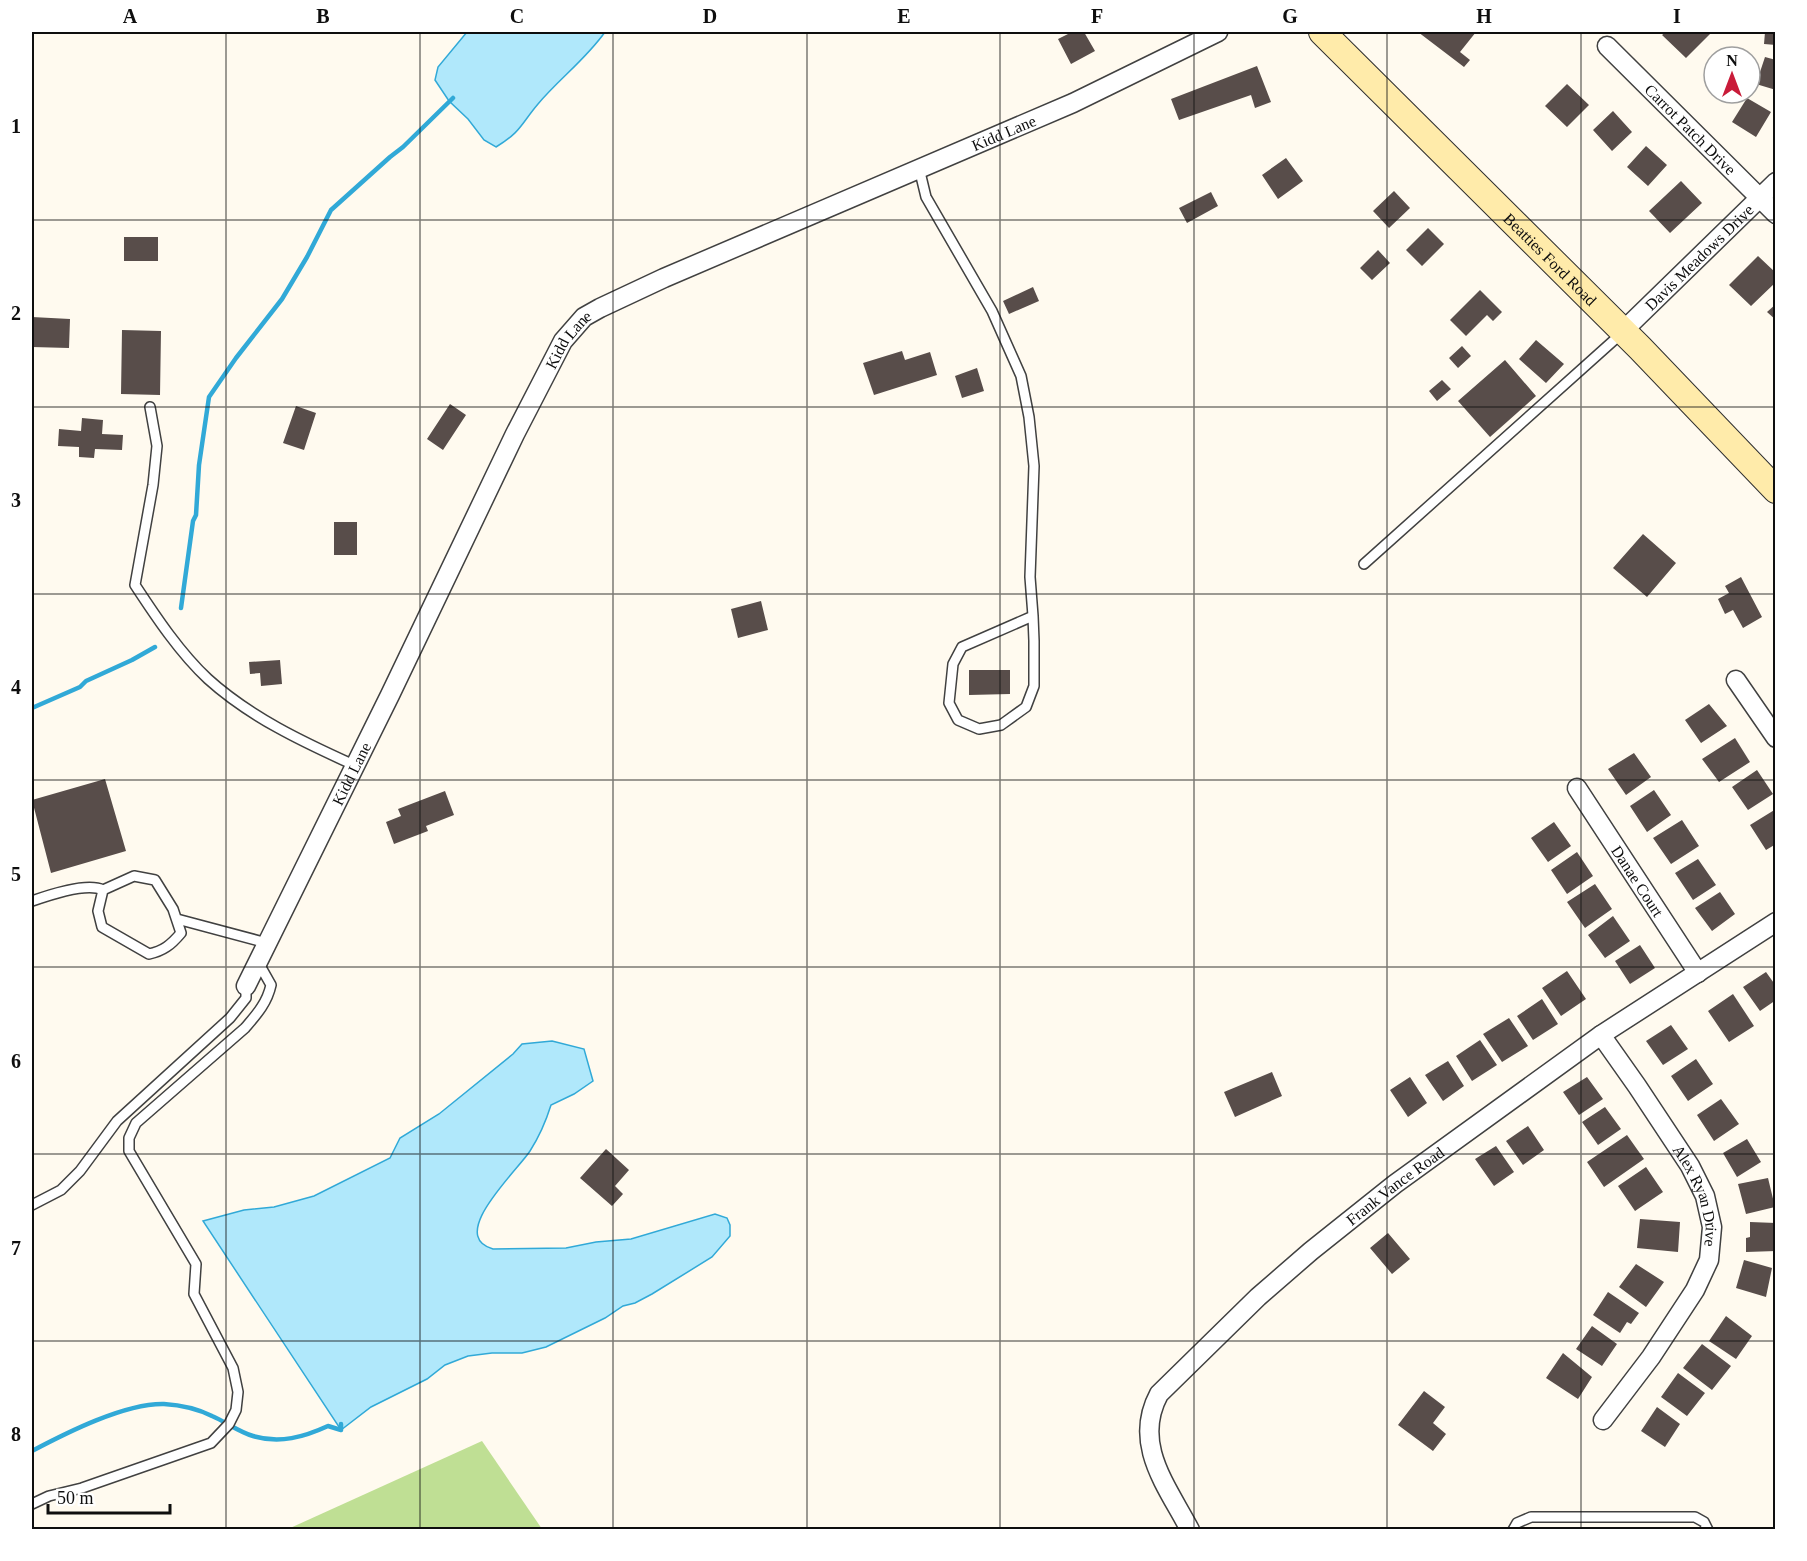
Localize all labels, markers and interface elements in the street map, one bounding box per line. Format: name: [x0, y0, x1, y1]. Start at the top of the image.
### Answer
text: A: [123, 5, 138, 27]
text: B: [316, 5, 330, 27]
text: C: [510, 5, 524, 27]
text: D: [703, 5, 717, 27]
text: E: [897, 5, 911, 27]
text: F: [1091, 5, 1103, 27]
text: G: [1282, 5, 1298, 27]
text: H: [1476, 5, 1492, 27]
text: I: [1673, 5, 1681, 27]
north arrow: [1702, 45, 1762, 105]
text: N: [1726, 52, 1738, 69]
street label: Carrot Patch Drive: [1642, 81, 1740, 178]
street label: Kidd Lane: [969, 112, 1038, 154]
text: 1: [11, 115, 21, 137]
street label: Davis Meadows Drive: [1641, 201, 1756, 313]
street label: Beatties Ford Road: [1501, 209, 1600, 309]
text: 2: [11, 302, 21, 324]
street label: Kidd Lane: [542, 306, 594, 371]
text: 3: [11, 489, 21, 511]
text: 4: [11, 676, 21, 698]
street label: Kidd Lane: [328, 739, 374, 808]
street label: Danae Court: [1608, 842, 1667, 920]
text: 5: [11, 863, 21, 885]
text: 6: [11, 1050, 21, 1072]
street label: Alex Ryan Drive: [1670, 1142, 1720, 1247]
street label: Frank Vance Road: [1343, 1143, 1447, 1228]
text: 7: [11, 1237, 21, 1259]
text: 8: [11, 1423, 21, 1445]
scale bar: [48, 1477, 170, 1515]
text: 50 m: [57, 1488, 94, 1508]

